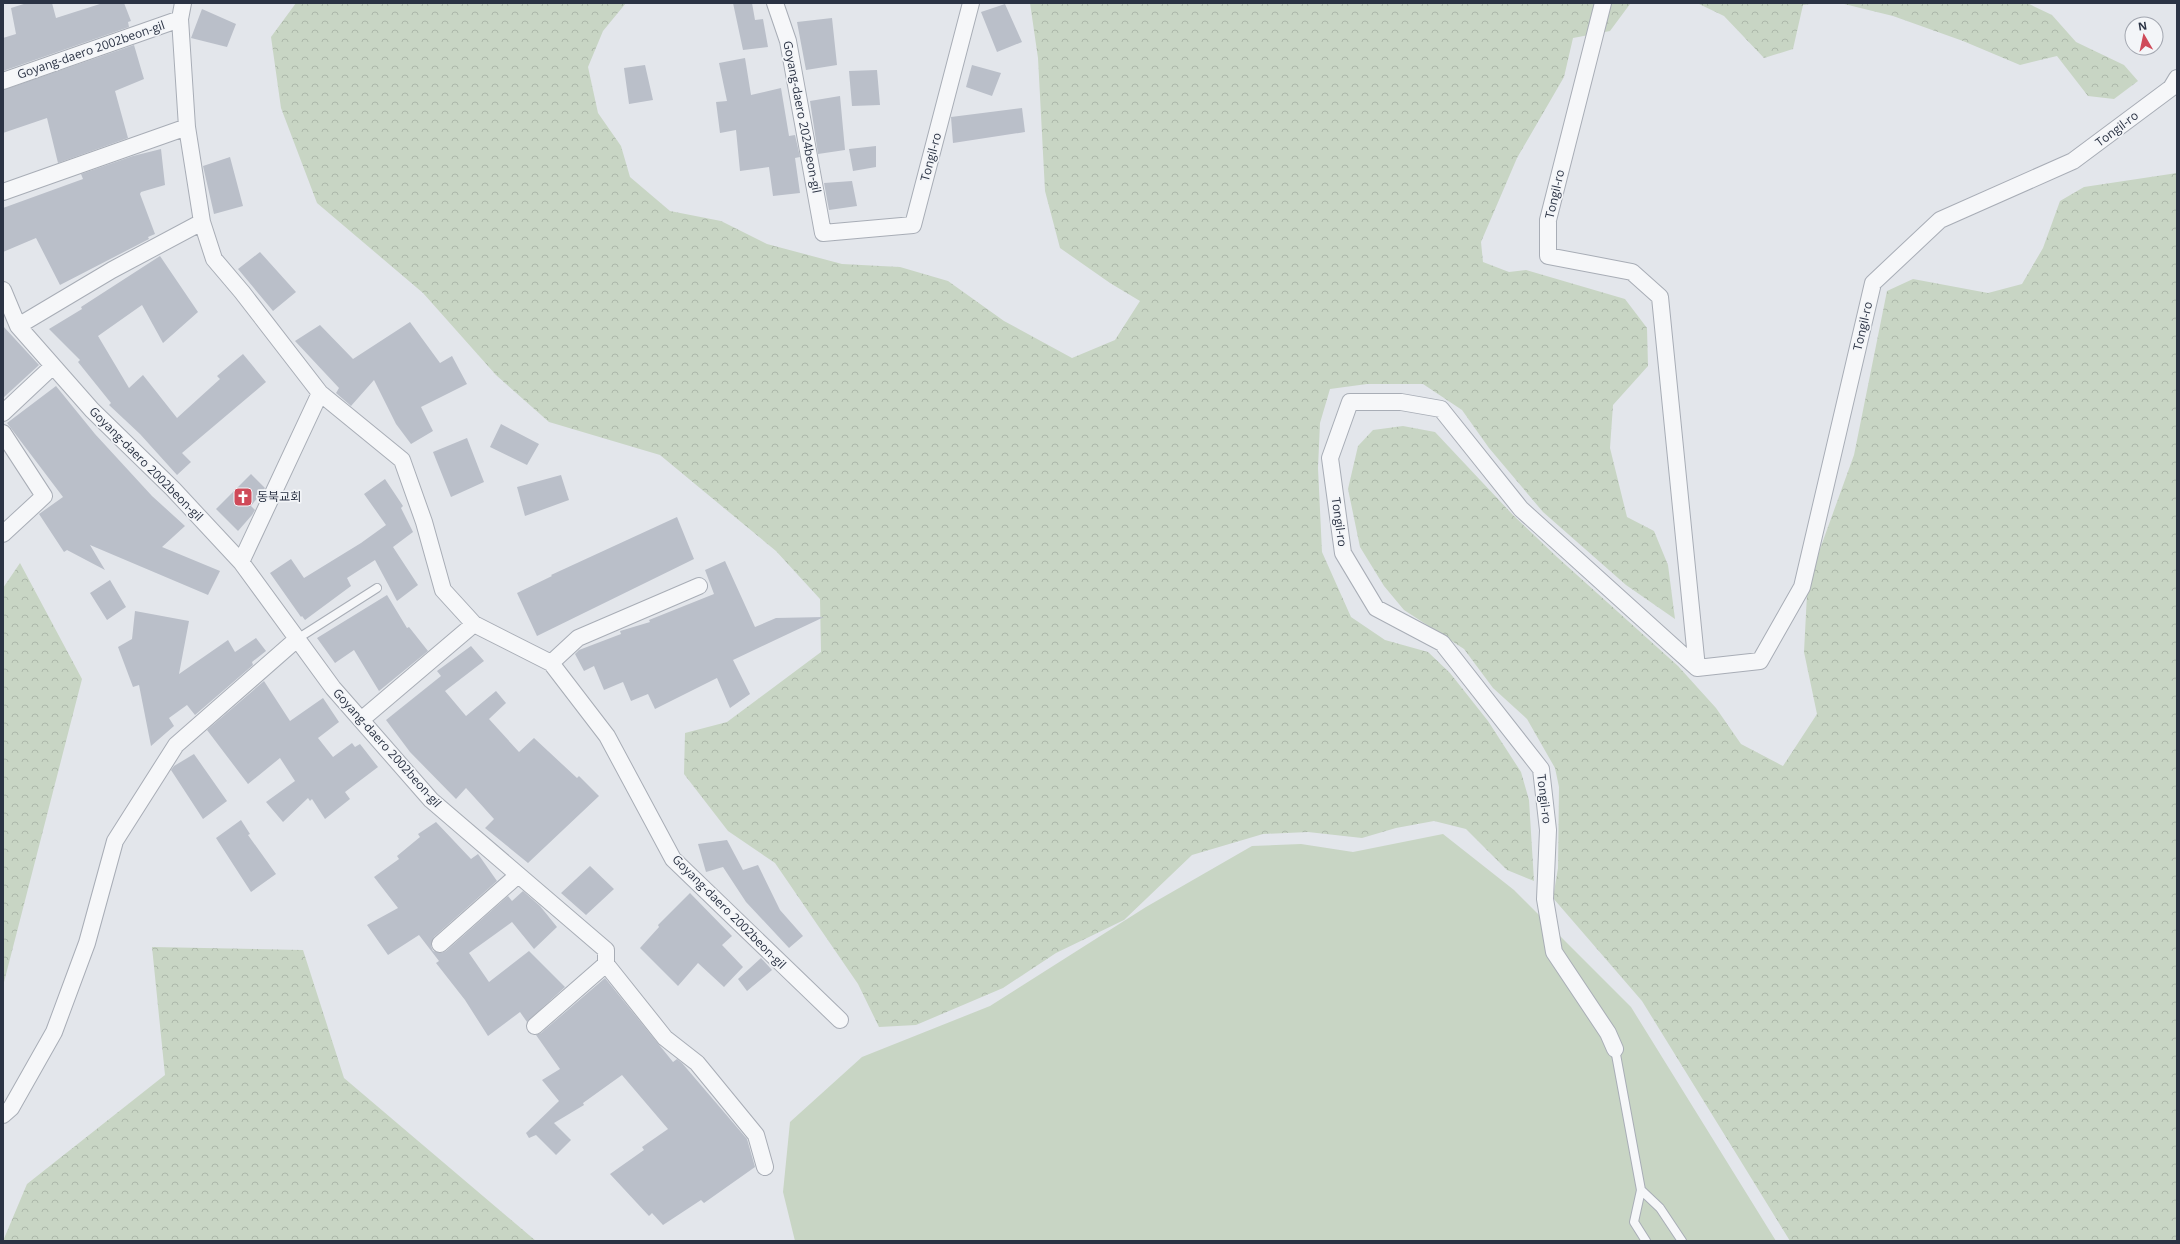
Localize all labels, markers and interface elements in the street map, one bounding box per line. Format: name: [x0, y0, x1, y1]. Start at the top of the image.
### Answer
street label: Goyang-daero 2002beon-gil: [15, 16, 167, 83]
north arrow: [2124, 16, 2164, 56]
text: N: [2137, 18, 2148, 34]
street label: Goyang-daero 2024beon-gil: [779, 39, 826, 195]
street label: Tongil-ro: [2092, 107, 2142, 150]
street label: Tongil-ro: [916, 131, 945, 183]
street label: Tongil-ro: [1541, 168, 1568, 220]
street label: Tongil-ro: [1849, 300, 1876, 352]
street label: Goyang-daero 2002beon-gil: [86, 403, 207, 524]
church icon: 동북교회: [232, 486, 254, 508]
place label: 동북교회: [257, 488, 301, 505]
street label: Tongil-ro: [1328, 496, 1351, 548]
street label: Goyang-daero 2002beon-gil: [329, 684, 446, 811]
street label: Tongil-ro: [1533, 773, 1556, 825]
street label: Goyang-daero 2002beon-gil: [669, 851, 790, 972]

